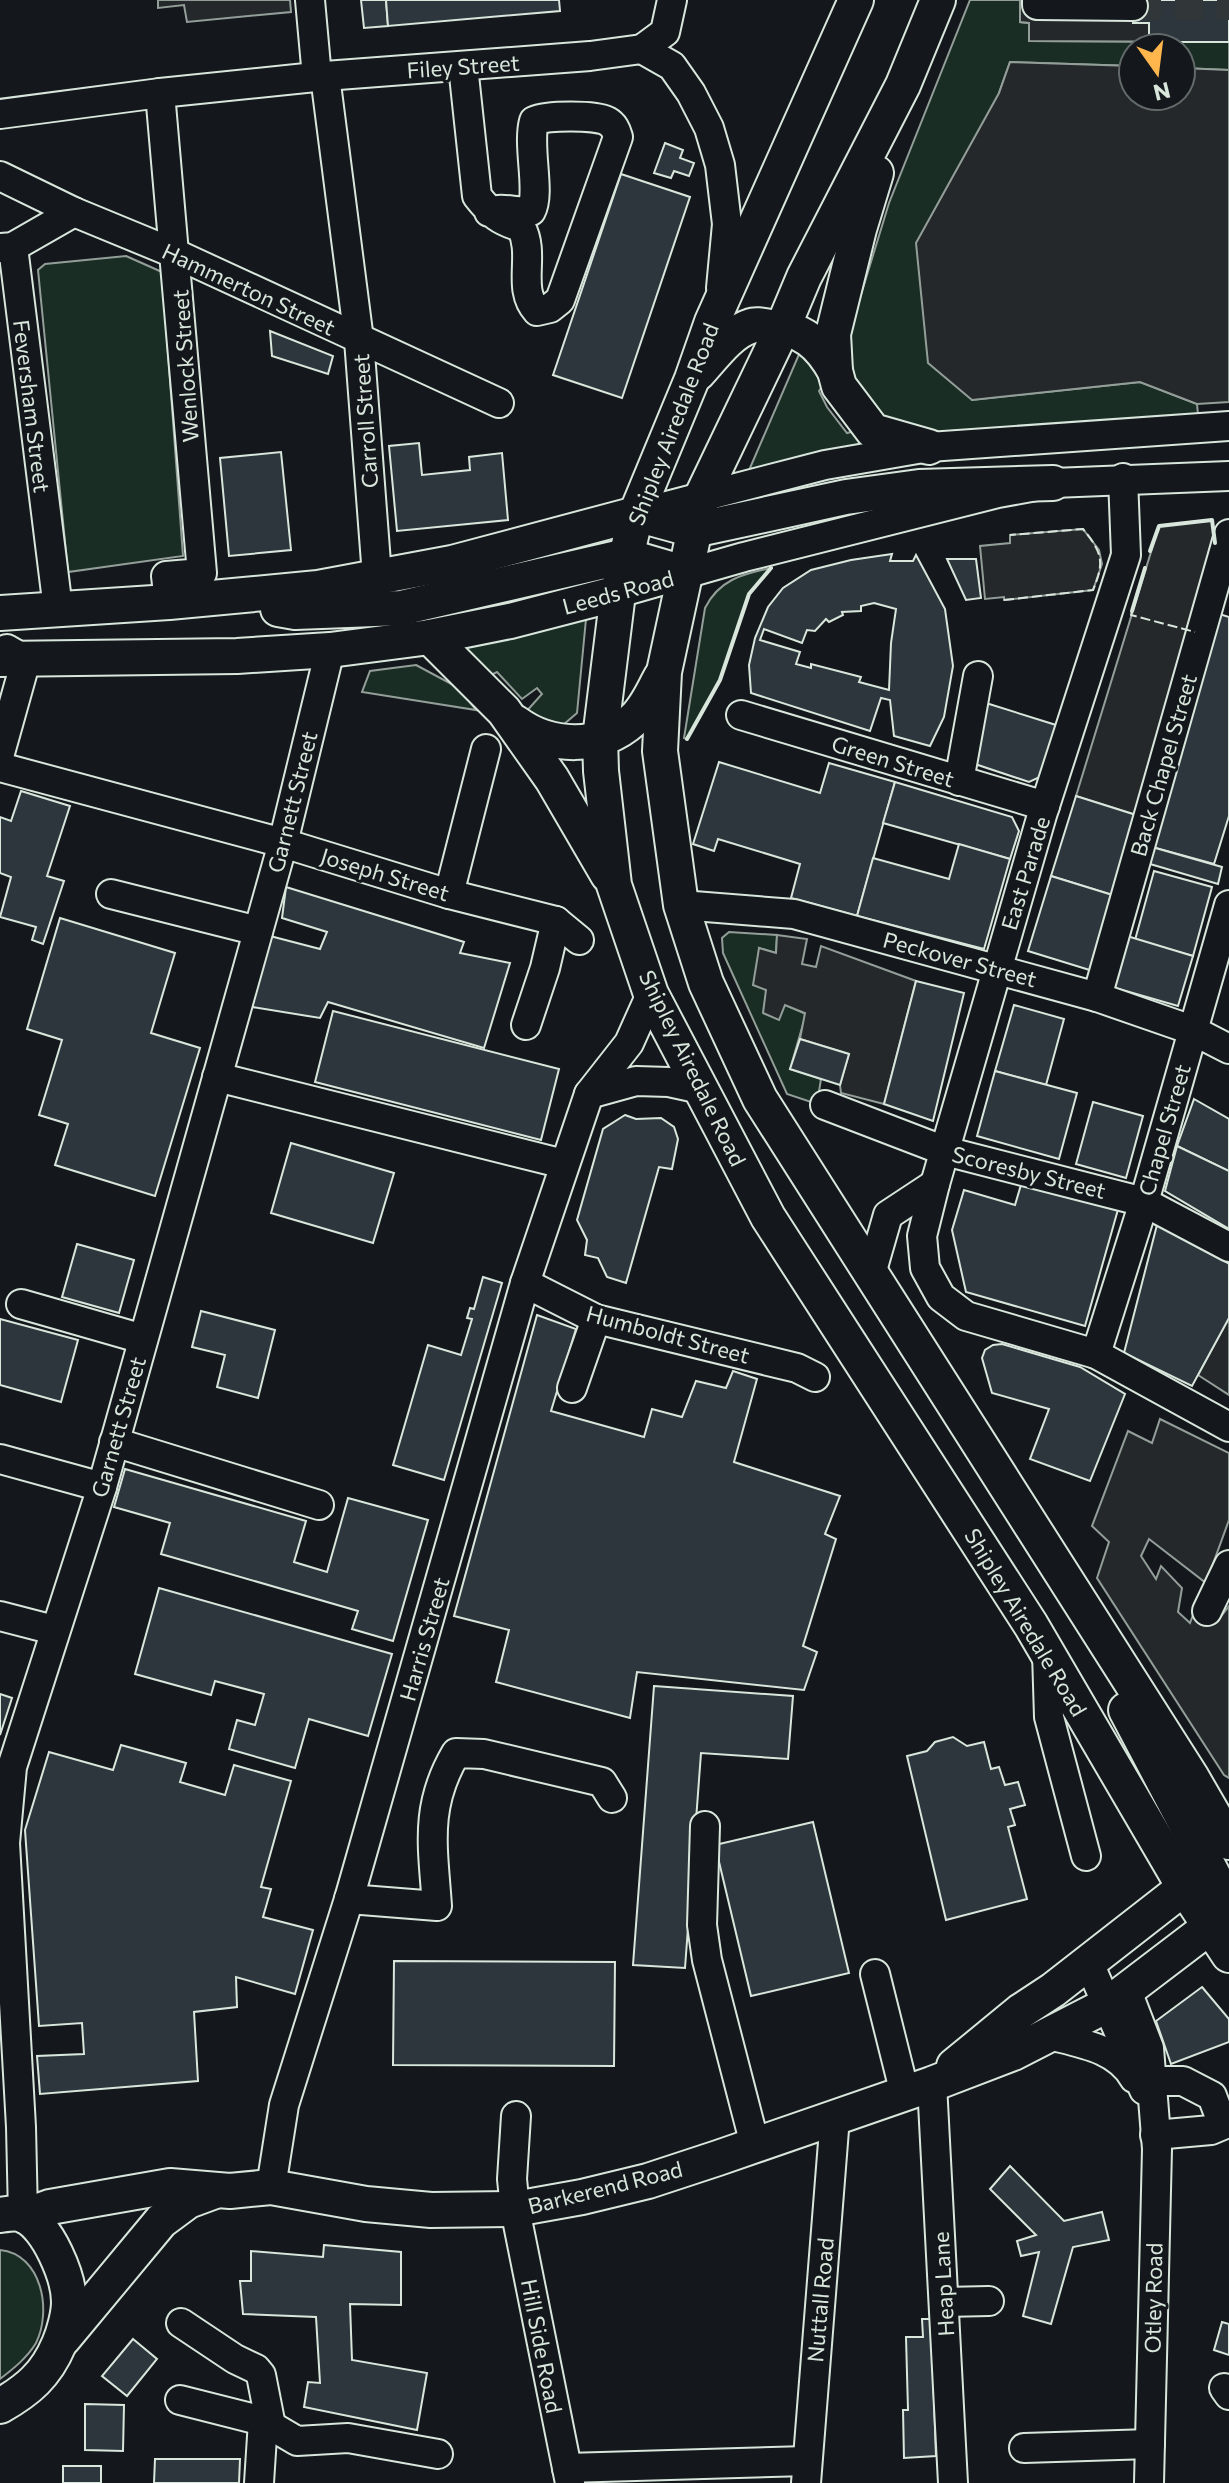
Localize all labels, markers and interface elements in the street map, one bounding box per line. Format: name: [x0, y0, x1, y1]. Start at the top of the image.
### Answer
north arrow: [1117, 32, 1197, 112]
street label: Filey Street: [406, 49, 520, 83]
text: N: [1151, 77, 1173, 107]
street label: Hammerton Street: [158, 237, 340, 341]
street label: Wenlock Street: [166, 289, 204, 443]
street label: Feversham Street: [8, 318, 56, 494]
street label: Shipley Airedale Road: [622, 319, 724, 529]
street label: Carroll Street: [347, 353, 383, 489]
street label: Leeds Road: [559, 564, 677, 620]
street label: Back Chapel Street: [1124, 671, 1202, 859]
street label: Garnett Street: [261, 728, 323, 876]
street label: Green Street: [828, 730, 958, 792]
street label: East Parade: [995, 813, 1055, 933]
street label: Joseph Street: [317, 842, 453, 906]
street label: Peckover Street: [880, 926, 1040, 992]
street label: Shipley Airedale Road: [634, 966, 752, 1170]
street label: Chapel Street: [1132, 1061, 1196, 1199]
street label: Scoresby Street: [949, 1140, 1109, 1204]
street label: Humboldt Street: [583, 1299, 753, 1369]
street label: Garnett Street: [85, 1354, 151, 1500]
street label: Shipley Airedale Road: [959, 1523, 1093, 1721]
street label: Harris Street: [393, 1574, 455, 1704]
street label: Barkerend Road: [525, 2155, 685, 2219]
street label: Heap Lane: [927, 2231, 959, 2337]
street label: Nuttall Road: [801, 2236, 839, 2364]
street label: Otley Road: [1139, 2242, 1167, 2354]
street label: Hill Side Road: [516, 2277, 568, 2415]

